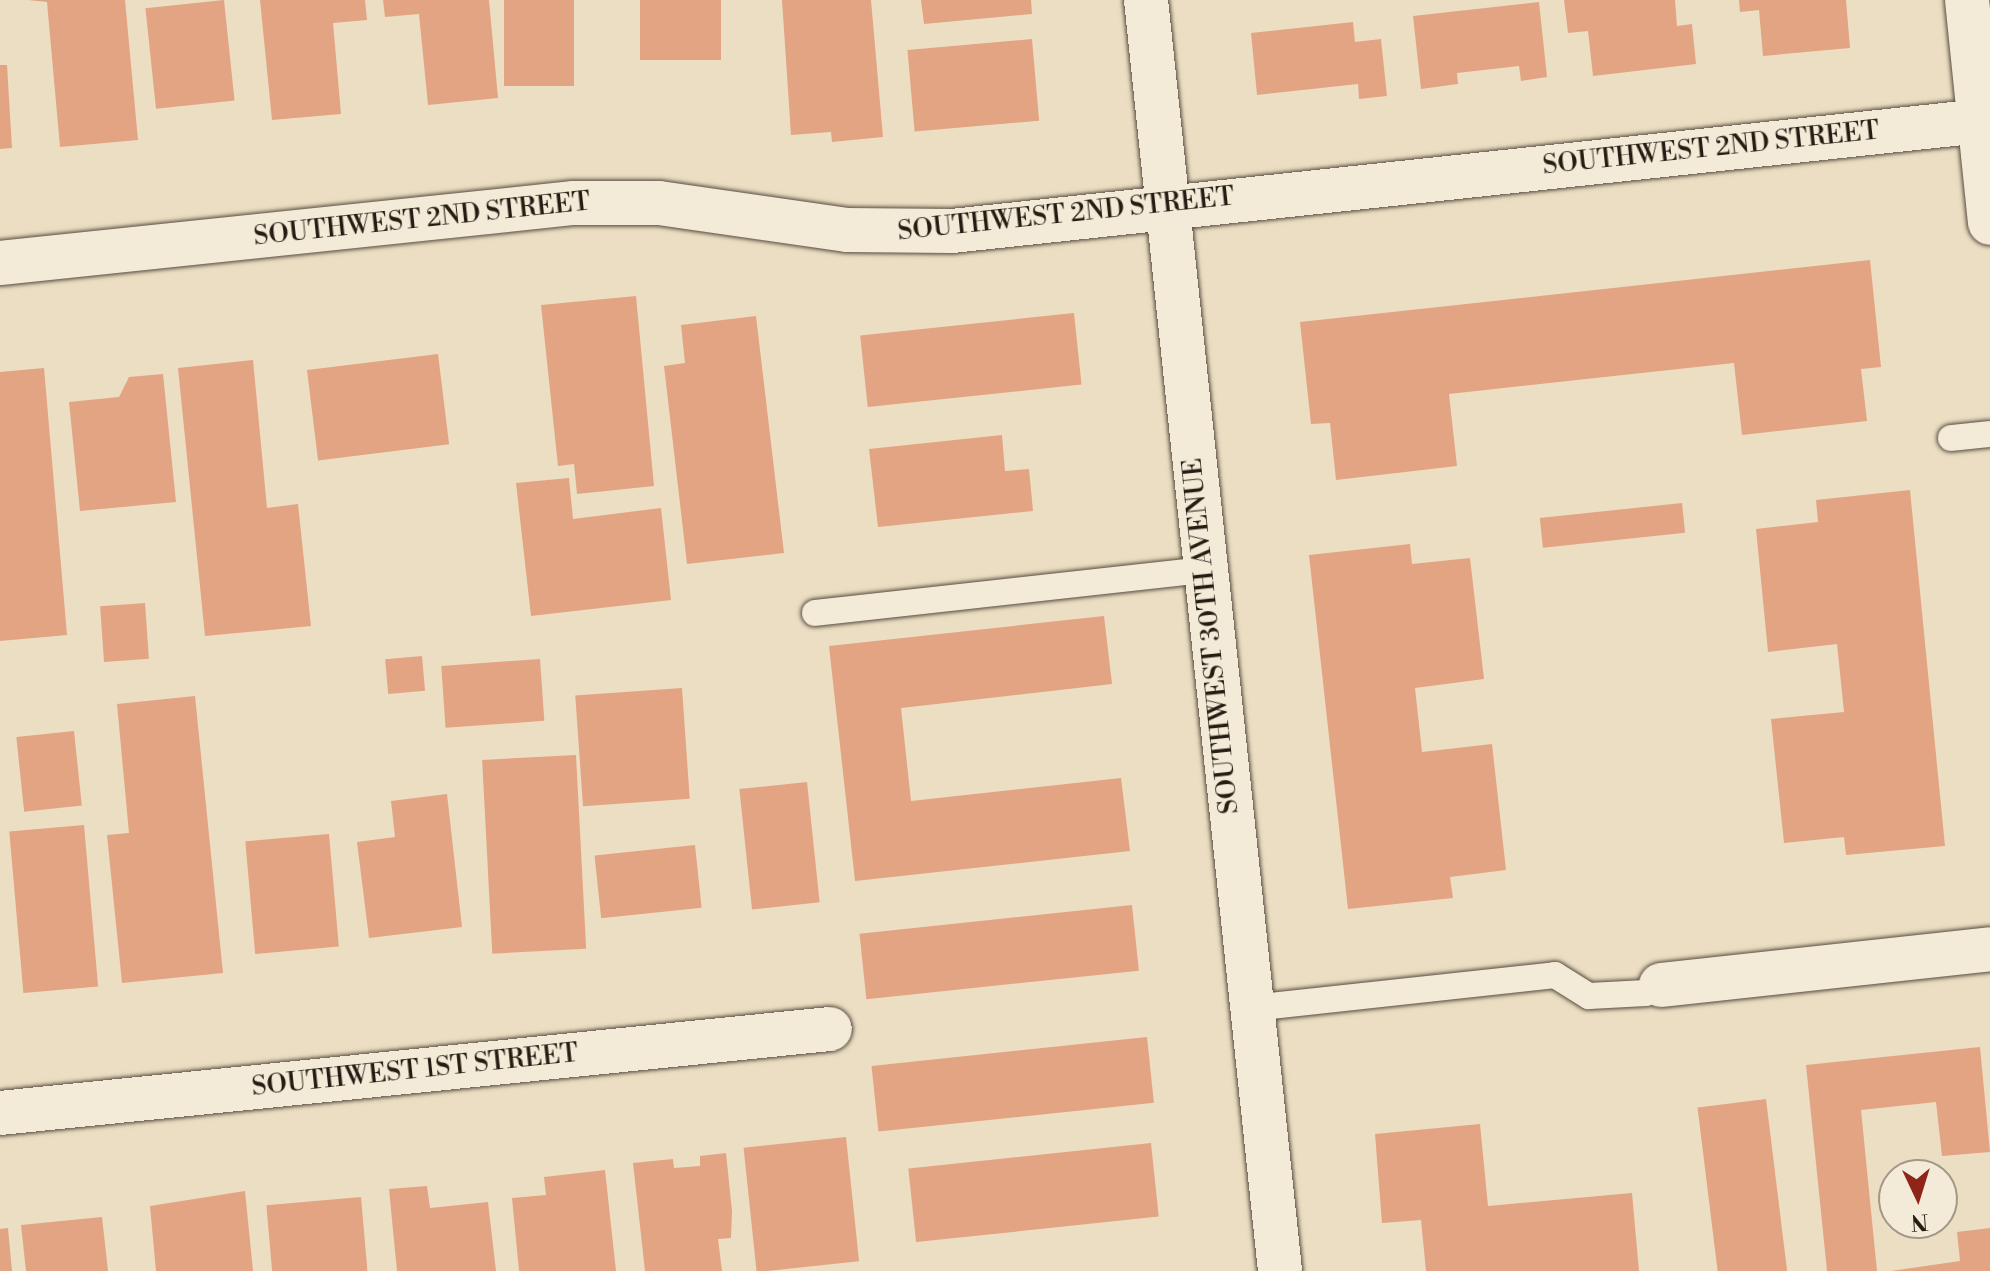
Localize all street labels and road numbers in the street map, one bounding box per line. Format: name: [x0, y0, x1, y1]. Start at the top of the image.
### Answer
street label: SOUTHWEST 2ND STREET: [1541, 116, 1881, 182]
street label: SOUTHWEST 2ND STREET: [896, 182, 1236, 248]
street label: SOUTHWEST 2ND STREET: [252, 187, 592, 253]
street label: SOUTHWEST 30TH AVENUE: [1178, 457, 1246, 815]
street label: SOUTHWEST 1ST STREET: [250, 1038, 580, 1104]

